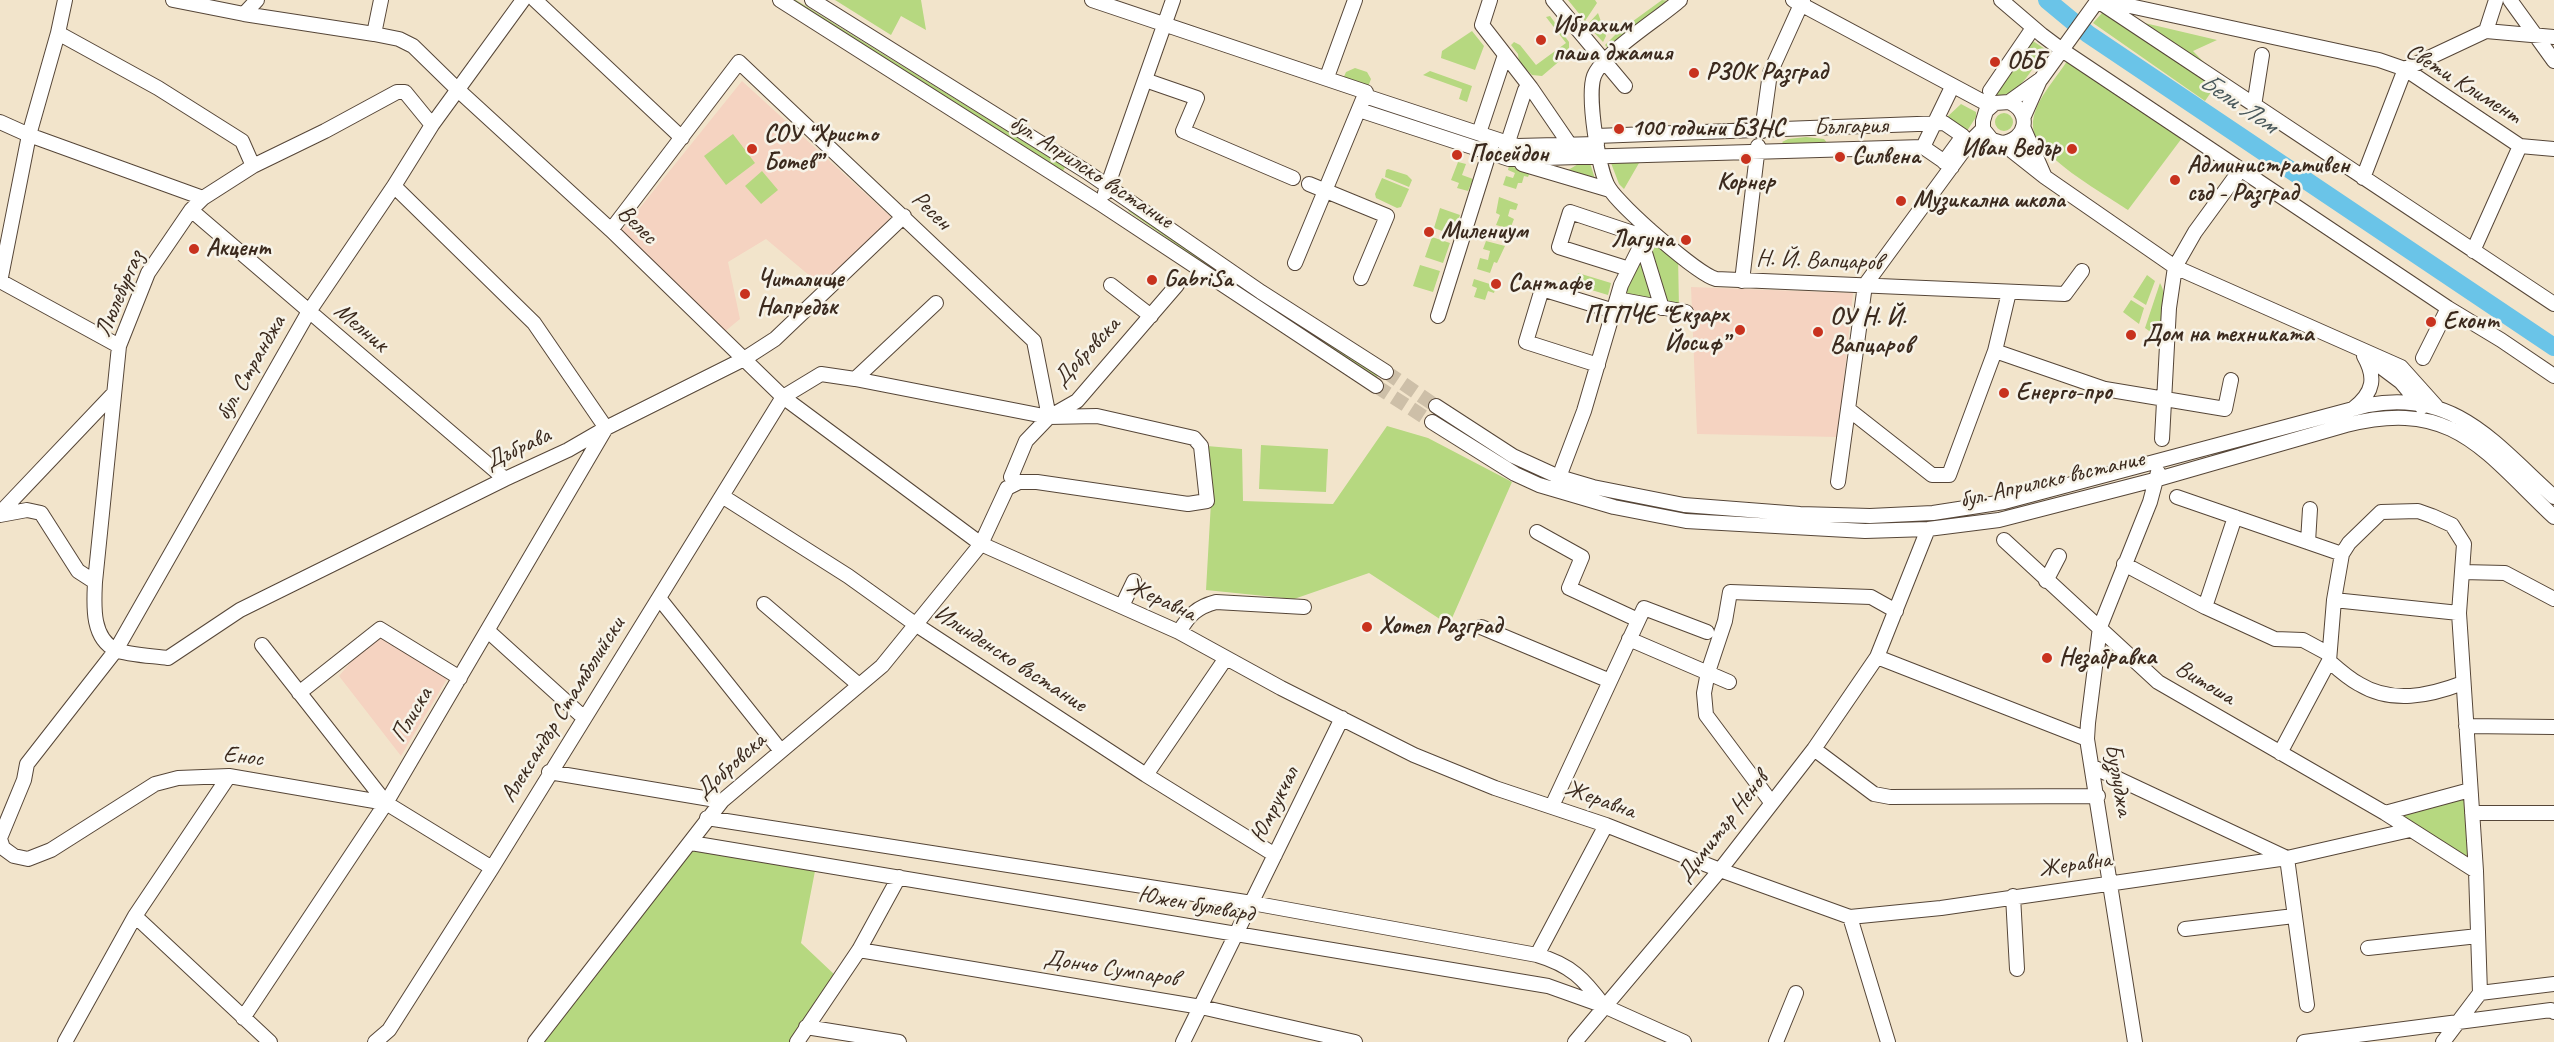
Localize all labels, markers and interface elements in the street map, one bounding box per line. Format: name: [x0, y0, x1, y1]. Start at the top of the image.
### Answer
place label: Ибрахим паша джамия: [1553, 12, 1672, 68]
marker: Ибрахим паша джамия: [1534, 33, 1548, 47]
street label: Свети Климент: [2400, 37, 2526, 131]
place label: ОББ: [2007, 48, 2046, 76]
marker: ОББ: [1988, 55, 2002, 69]
place label: РЗОК Разград: [1706, 59, 1828, 87]
marker: РЗОК Разград: [1687, 66, 1701, 80]
water label: Бели Лом: [2193, 67, 2283, 141]
street label: бул. Априлско въстание: [1004, 109, 1178, 235]
street label: България: [1814, 112, 1888, 142]
place label: 100 години БЗНС: [1631, 115, 1784, 143]
place label: СОУ “Христо Ботев”: [764, 121, 878, 177]
marker: 100 години БЗНС: [1612, 122, 1626, 136]
place label: Иван Ведър: [1961, 135, 2060, 163]
place label: Посейдон: [1469, 141, 1548, 169]
marker: СОУ “Христо Ботев”: [745, 142, 759, 156]
marker: Иван Ведър: [2065, 142, 2079, 156]
place label: Силвена: [1852, 143, 1920, 171]
marker: Посейдон: [1450, 148, 1464, 162]
marker: Силвена: [1833, 150, 1847, 164]
marker: Корнер: [1739, 152, 1753, 166]
place label: Административен съд - Разград: [2187, 152, 2349, 208]
place label: Корнер: [1717, 169, 1775, 197]
marker: Административен съд - Разград: [2168, 173, 2182, 187]
street label: Ресен: [905, 185, 957, 237]
place label: Музикална школа: [1913, 187, 2065, 215]
marker: Музикална школа: [1894, 194, 1908, 208]
street label: Велес: [611, 199, 663, 251]
place label: Милениум: [1441, 218, 1528, 246]
marker: Милениум: [1422, 225, 1436, 239]
place label: Лагуна: [1610, 226, 1674, 254]
marker: Лагуна: [1679, 233, 1693, 247]
place label: Акцент: [206, 235, 270, 263]
marker: Акцент: [187, 242, 201, 256]
street label: Н. Й. Вапцаров: [1756, 244, 1882, 278]
street label: Люлебургаз: [89, 247, 151, 341]
place label: Читалище Напредък: [757, 266, 843, 322]
place label: GabriSa: [1164, 266, 1232, 294]
place label: Сантафе: [1508, 270, 1591, 298]
marker: GabriSa: [1145, 273, 1159, 287]
marker: Сантафе: [1489, 277, 1503, 291]
marker: Читалище Напредък: [738, 287, 752, 301]
street label: Мелник: [328, 297, 394, 359]
place label: ПГПЧЕ “Екзарх Йосиф”: [1585, 302, 1728, 358]
place label: ОУ Н. Й. Вапцаров: [1830, 304, 1913, 360]
place label: Еконт: [2443, 308, 2500, 336]
street label: бул. Странджа: [209, 310, 293, 426]
street label: Добровска: [1047, 311, 1127, 393]
marker: Еконт: [2424, 315, 2438, 329]
place label: Дом на техниката: [2143, 321, 2313, 349]
marker: ПГПЧЕ “Екзарх Йосиф”: [1733, 323, 1747, 337]
marker: ОУ Н. Й. Вапцаров: [1811, 325, 1825, 339]
marker: Дом на техниката: [2124, 328, 2138, 342]
place label: Енерго-про: [2016, 379, 2112, 407]
marker: Енерго-про: [1997, 386, 2011, 400]
street label: Дъбрава: [481, 421, 555, 477]
street label: бул. Априлско въстание: [1957, 445, 2147, 515]
street label: Жеравна: [1122, 572, 1200, 628]
street label: Илинденско въстание: [928, 599, 1092, 719]
street label: Александър Стамболийски: [494, 612, 632, 808]
place label: Хотел Разград: [1379, 613, 1502, 641]
marker: Хотел Разград: [1360, 620, 1374, 634]
place label: Незабравка: [2059, 644, 2156, 672]
marker: Незабравка: [2040, 651, 2054, 665]
street label: Витоша: [2170, 654, 2240, 712]
street label: Плиска: [385, 682, 439, 748]
street label: Добровска: [690, 727, 772, 805]
street label: Енос: [221, 740, 265, 774]
street label: Бузлуджа: [2097, 742, 2139, 818]
street label: Юмрукчал: [1244, 763, 1306, 847]
street label: Димитър Ненов: [1671, 766, 1775, 888]
street label: Жеравна: [1561, 774, 1639, 826]
street label: Жеравна: [2037, 846, 2113, 884]
street label: Южен булевард: [1136, 881, 1256, 929]
street label: Дончо Сумпаров: [1042, 944, 1180, 994]

